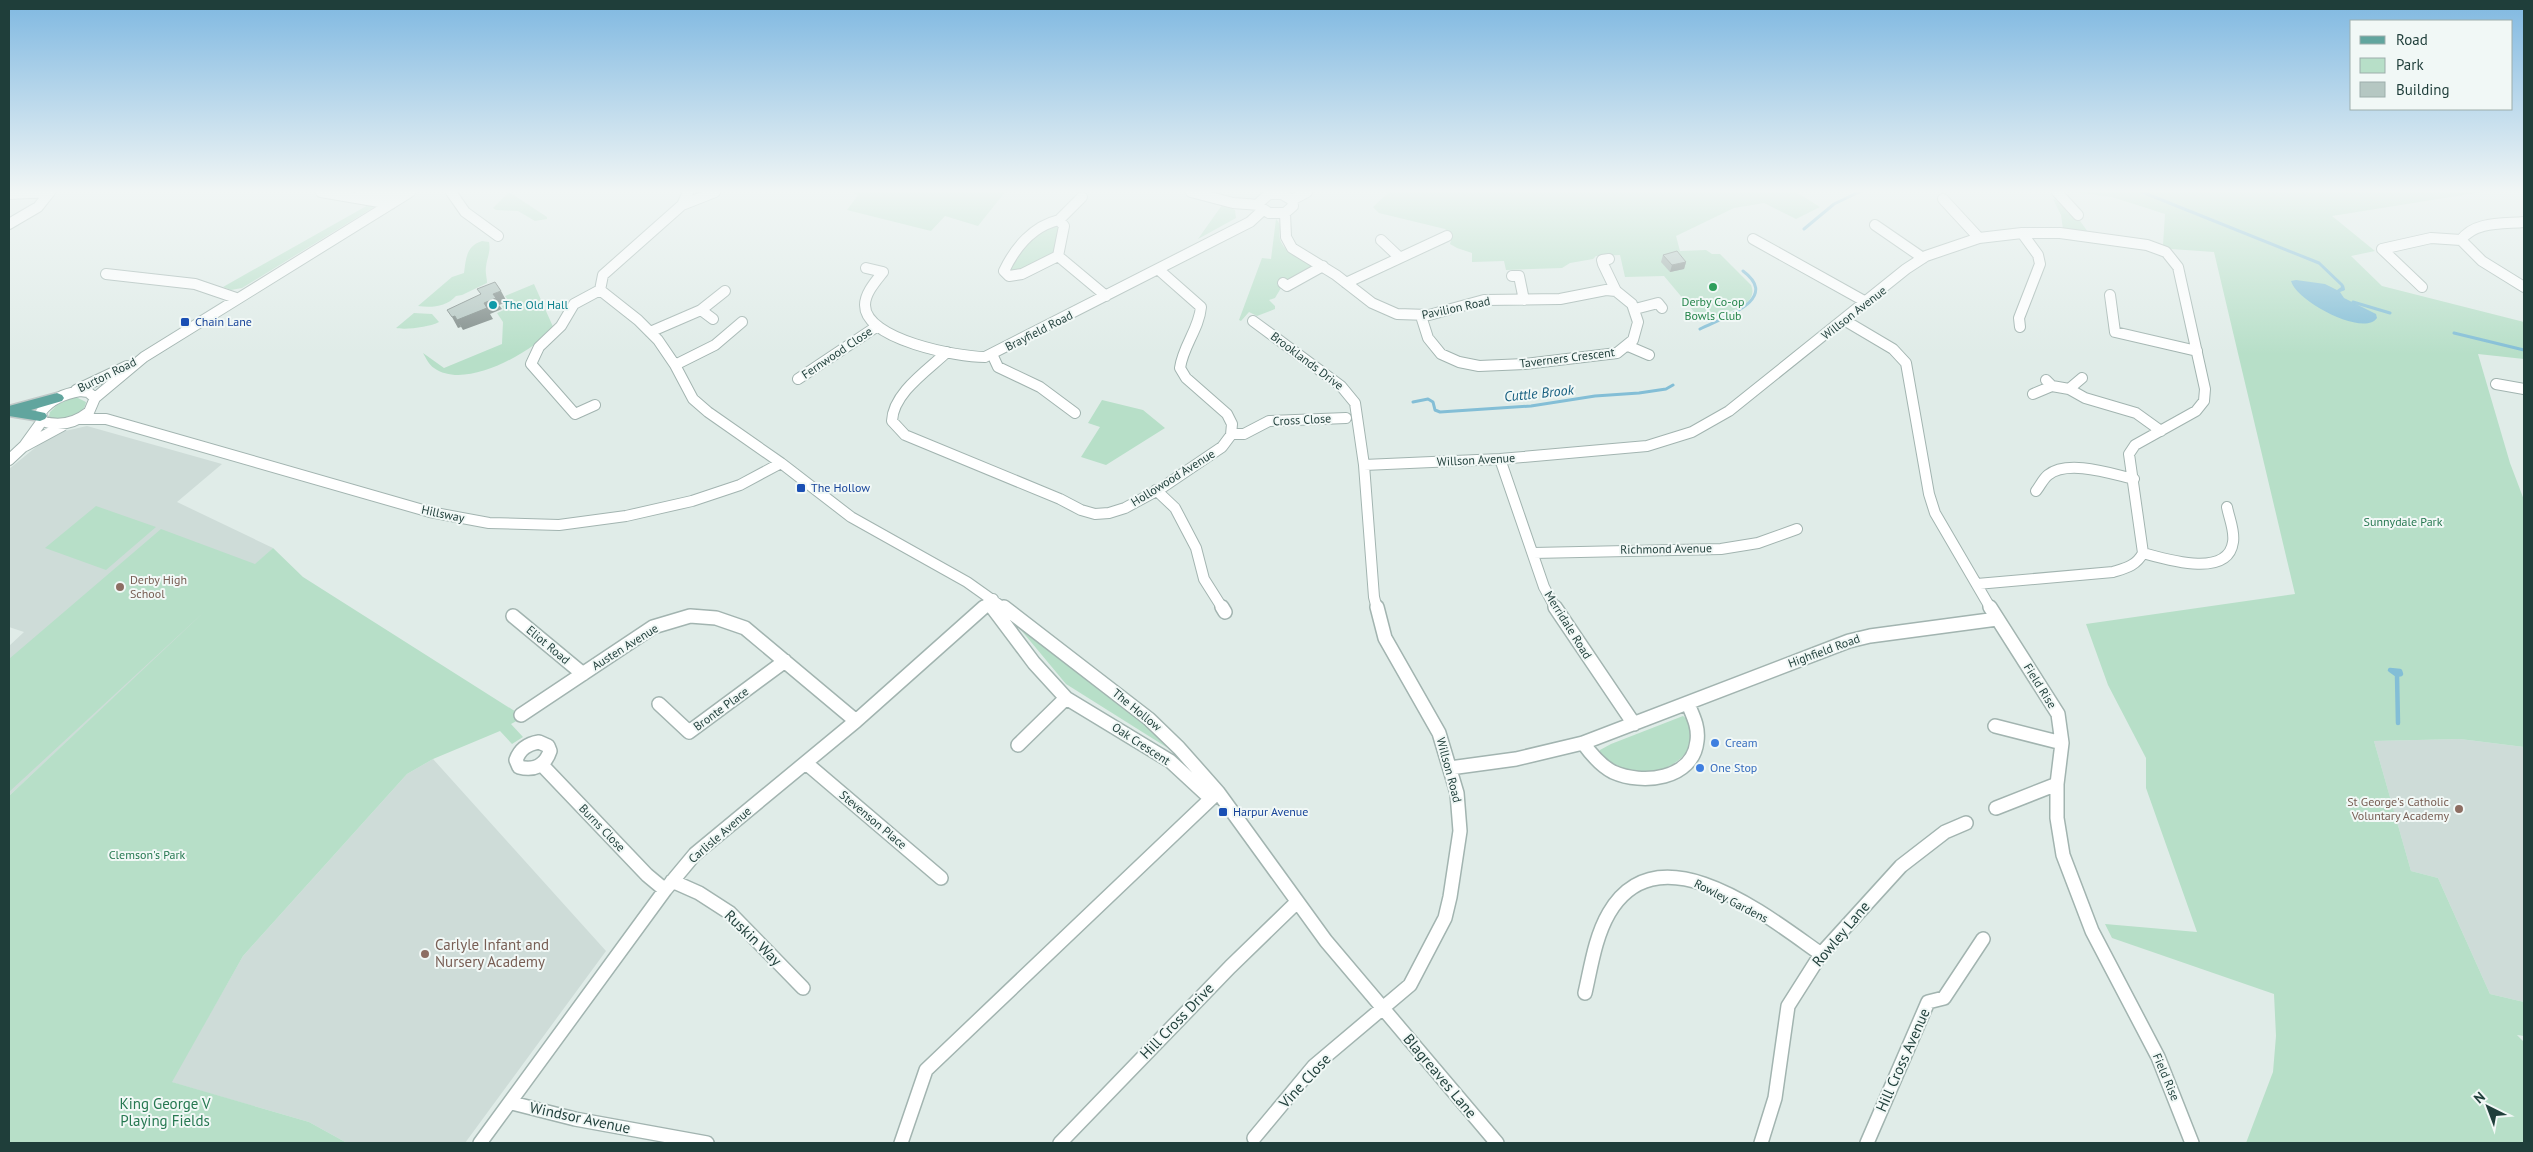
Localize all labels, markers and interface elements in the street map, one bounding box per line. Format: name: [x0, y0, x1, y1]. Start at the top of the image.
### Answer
legend: [2350, 20, 2513, 110]
text: Road: [2396, 30, 2428, 49]
text: Park: [2396, 55, 2424, 74]
text: Building: [2396, 80, 2450, 99]
marker: Derby Co-op Bowls Club: [1707, 281, 1719, 293]
street label: Willson Avenue: [1818, 283, 1889, 343]
street label: Pavilion Road: [1420, 293, 1491, 322]
place label: Derby Co-op Bowls Club: [1682, 294, 1744, 323]
place label: The Old Hall: [503, 297, 568, 312]
marker: The Old Hall: [487, 299, 499, 311]
street label: Brayfield Road: [1002, 307, 1075, 354]
place label: Chain Lane: [195, 314, 252, 329]
marker: Chain Lane: [179, 316, 191, 328]
street label: Fernwood Close: [798, 323, 875, 382]
street label: Brooklands Drive: [1268, 328, 1347, 393]
street label: Taverners Crescent: [1518, 344, 1615, 371]
street label: Burton Road: [75, 354, 139, 395]
water label: Cuttle Brook: [1503, 380, 1575, 406]
street label: Cross Close: [1272, 410, 1332, 429]
street label: Hollowood Avenue: [1128, 446, 1217, 509]
street label: Willson Avenue: [1436, 450, 1516, 469]
place label: The Hollow: [811, 480, 870, 495]
marker: The Hollow: [795, 482, 807, 494]
street label: Hillsway: [420, 502, 466, 525]
park label: Sunnydale Park: [2364, 514, 2443, 529]
street label: Richmond Avenue: [1620, 540, 1712, 557]
place label: Derby High School: [130, 572, 187, 601]
marker: Derby High School: [114, 581, 126, 593]
street label: Merridale Road: [1542, 588, 1595, 662]
street label: Austen Avenue: [589, 620, 661, 673]
street label: Eliot Road: [523, 622, 573, 667]
street label: Highfield Road: [1786, 631, 1862, 670]
street label: Field Rise: [2021, 660, 2060, 711]
street label: Bronte Place: [690, 684, 751, 734]
street label: The Hollow: [1110, 685, 1165, 734]
street label: Oak Crescent: [1109, 719, 1173, 768]
place label: Cream: [1725, 735, 1758, 750]
street label: Willson Road: [1434, 736, 1465, 804]
marker: Cream: [1709, 737, 1721, 749]
place label: One Stop: [1710, 760, 1757, 775]
marker: One Stop: [1694, 762, 1706, 774]
street label: Stevenson Place: [837, 787, 910, 852]
place label: St George's Catholic Voluntary Academy: [2347, 794, 2450, 823]
street label: Burns Close: [576, 801, 629, 855]
street label: Carlisle Avenue: [685, 803, 754, 866]
marker: St George's Catholic Voluntary Academy: [2453, 803, 2465, 815]
place label: Harpur Avenue: [1233, 804, 1308, 819]
marker: Harpur Avenue: [1217, 806, 1229, 818]
park label: Clemson's Park: [109, 847, 185, 862]
street label: Rowley Gardens: [1692, 875, 1771, 926]
street label: Rowley Lane: [1808, 897, 1874, 970]
street label: Ruskin Way: [721, 906, 786, 970]
place label: Carlyle Infant and Nursery Academy: [435, 935, 549, 971]
marker: Carlyle Infant and Nursery Academy: [419, 948, 431, 960]
street label: Hill Cross Drive: [1136, 979, 1218, 1063]
street label: Hill Cross Avenue: [1871, 1005, 1934, 1115]
street label: Blagreaves Lane: [1400, 1030, 1481, 1122]
street label: Vine Close: [1274, 1050, 1335, 1112]
street label: Field Rise: [2150, 1051, 2183, 1103]
north arrow: [2463, 1082, 2513, 1132]
text: N: [2470, 1088, 2489, 1107]
park label: King George V Playing Fields: [120, 1094, 211, 1130]
street label: Windsor Avenue: [528, 1098, 632, 1137]

